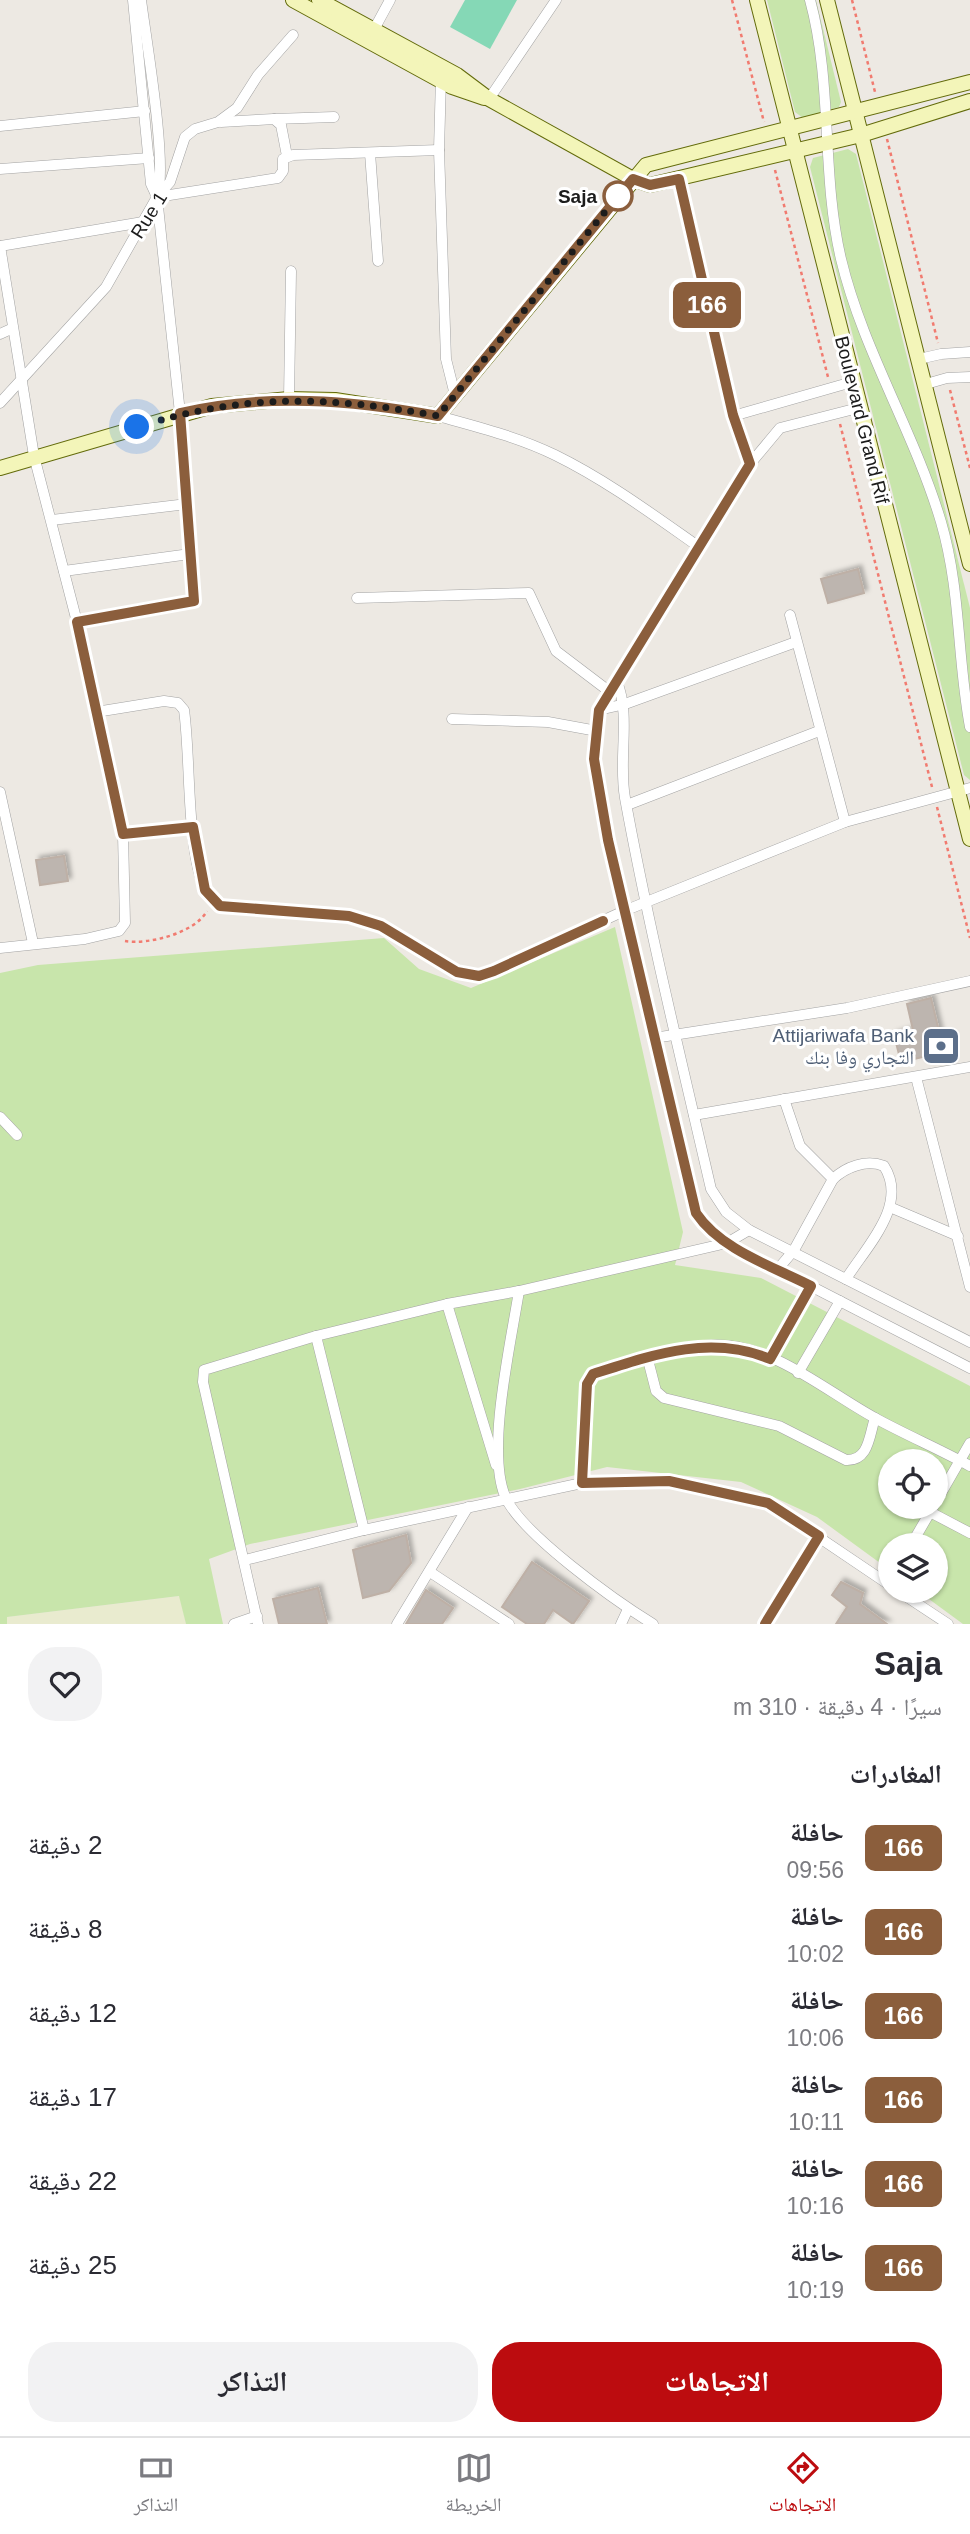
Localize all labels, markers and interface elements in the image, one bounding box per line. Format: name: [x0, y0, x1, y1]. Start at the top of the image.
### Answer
marker: Saja: [603, 181, 633, 211]
place label: Saja: [558, 186, 597, 207]
street label: Rue 1: [127, 188, 171, 242]
line badge: 166: [667, 282, 747, 328]
text: 166: [687, 291, 727, 318]
street label: Boulevard Grand Rif: [831, 334, 893, 507]
your location: [119, 409, 154, 444]
place label: Attijariwafa Bank التجاري وفا بنك: [772, 1025, 914, 1072]
bank icon: Attijariwafa Bank التجاري وفا بنك: [920, 1025, 962, 1067]
map controls: [878, 1449, 948, 1603]
button: locate: [878, 1449, 948, 1519]
button: layers: [878, 1533, 948, 1603]
text: Saja: [874, 1645, 942, 1682]
button: heart: [28, 1647, 102, 1721]
text: سيرًا · 4 دقيقة · 310 m: [733, 1694, 942, 1720]
text: المغادرات: [850, 1759, 942, 1789]
text: حافلة: [790, 1817, 844, 1847]
text: 2 دقيقة: [28, 1830, 103, 1860]
text: 166: [883, 1834, 924, 1861]
text: 09:56: [786, 1857, 844, 1883]
text: حافلة: [790, 1901, 844, 1931]
text: 8 دقيقة: [28, 1914, 103, 1944]
text: 166: [883, 1918, 924, 1945]
text: 10:02: [786, 1941, 844, 1967]
text: حافلة: [790, 1985, 844, 2015]
text: 12 دقيقة: [28, 1998, 117, 2028]
text: 166: [883, 2002, 924, 2029]
text: 10:06: [786, 2025, 844, 2051]
text: حافلة: [790, 2069, 844, 2099]
text: 17 دقيقة: [28, 2082, 117, 2112]
text: 166: [883, 2086, 924, 2113]
text: 10:11: [788, 2109, 844, 2135]
text: حافلة: [790, 2153, 844, 2183]
text: 22 دقيقة: [28, 2166, 117, 2196]
text: 166: [883, 2170, 924, 2197]
text: 10:16: [786, 2193, 844, 2219]
text: حافلة: [790, 2237, 844, 2267]
text: 25 دقيقة: [28, 2250, 117, 2280]
text: 166: [883, 2254, 924, 2281]
text: 10:19: [786, 2277, 844, 2303]
button: التذاكر: [28, 2342, 478, 2422]
button: الاتجاهات: [492, 2342, 942, 2422]
tab: التذاكر: [134, 2449, 178, 2523]
tab: الخريطة: [446, 2449, 501, 2523]
tab: الاتجاهات: [769, 2449, 836, 2523]

